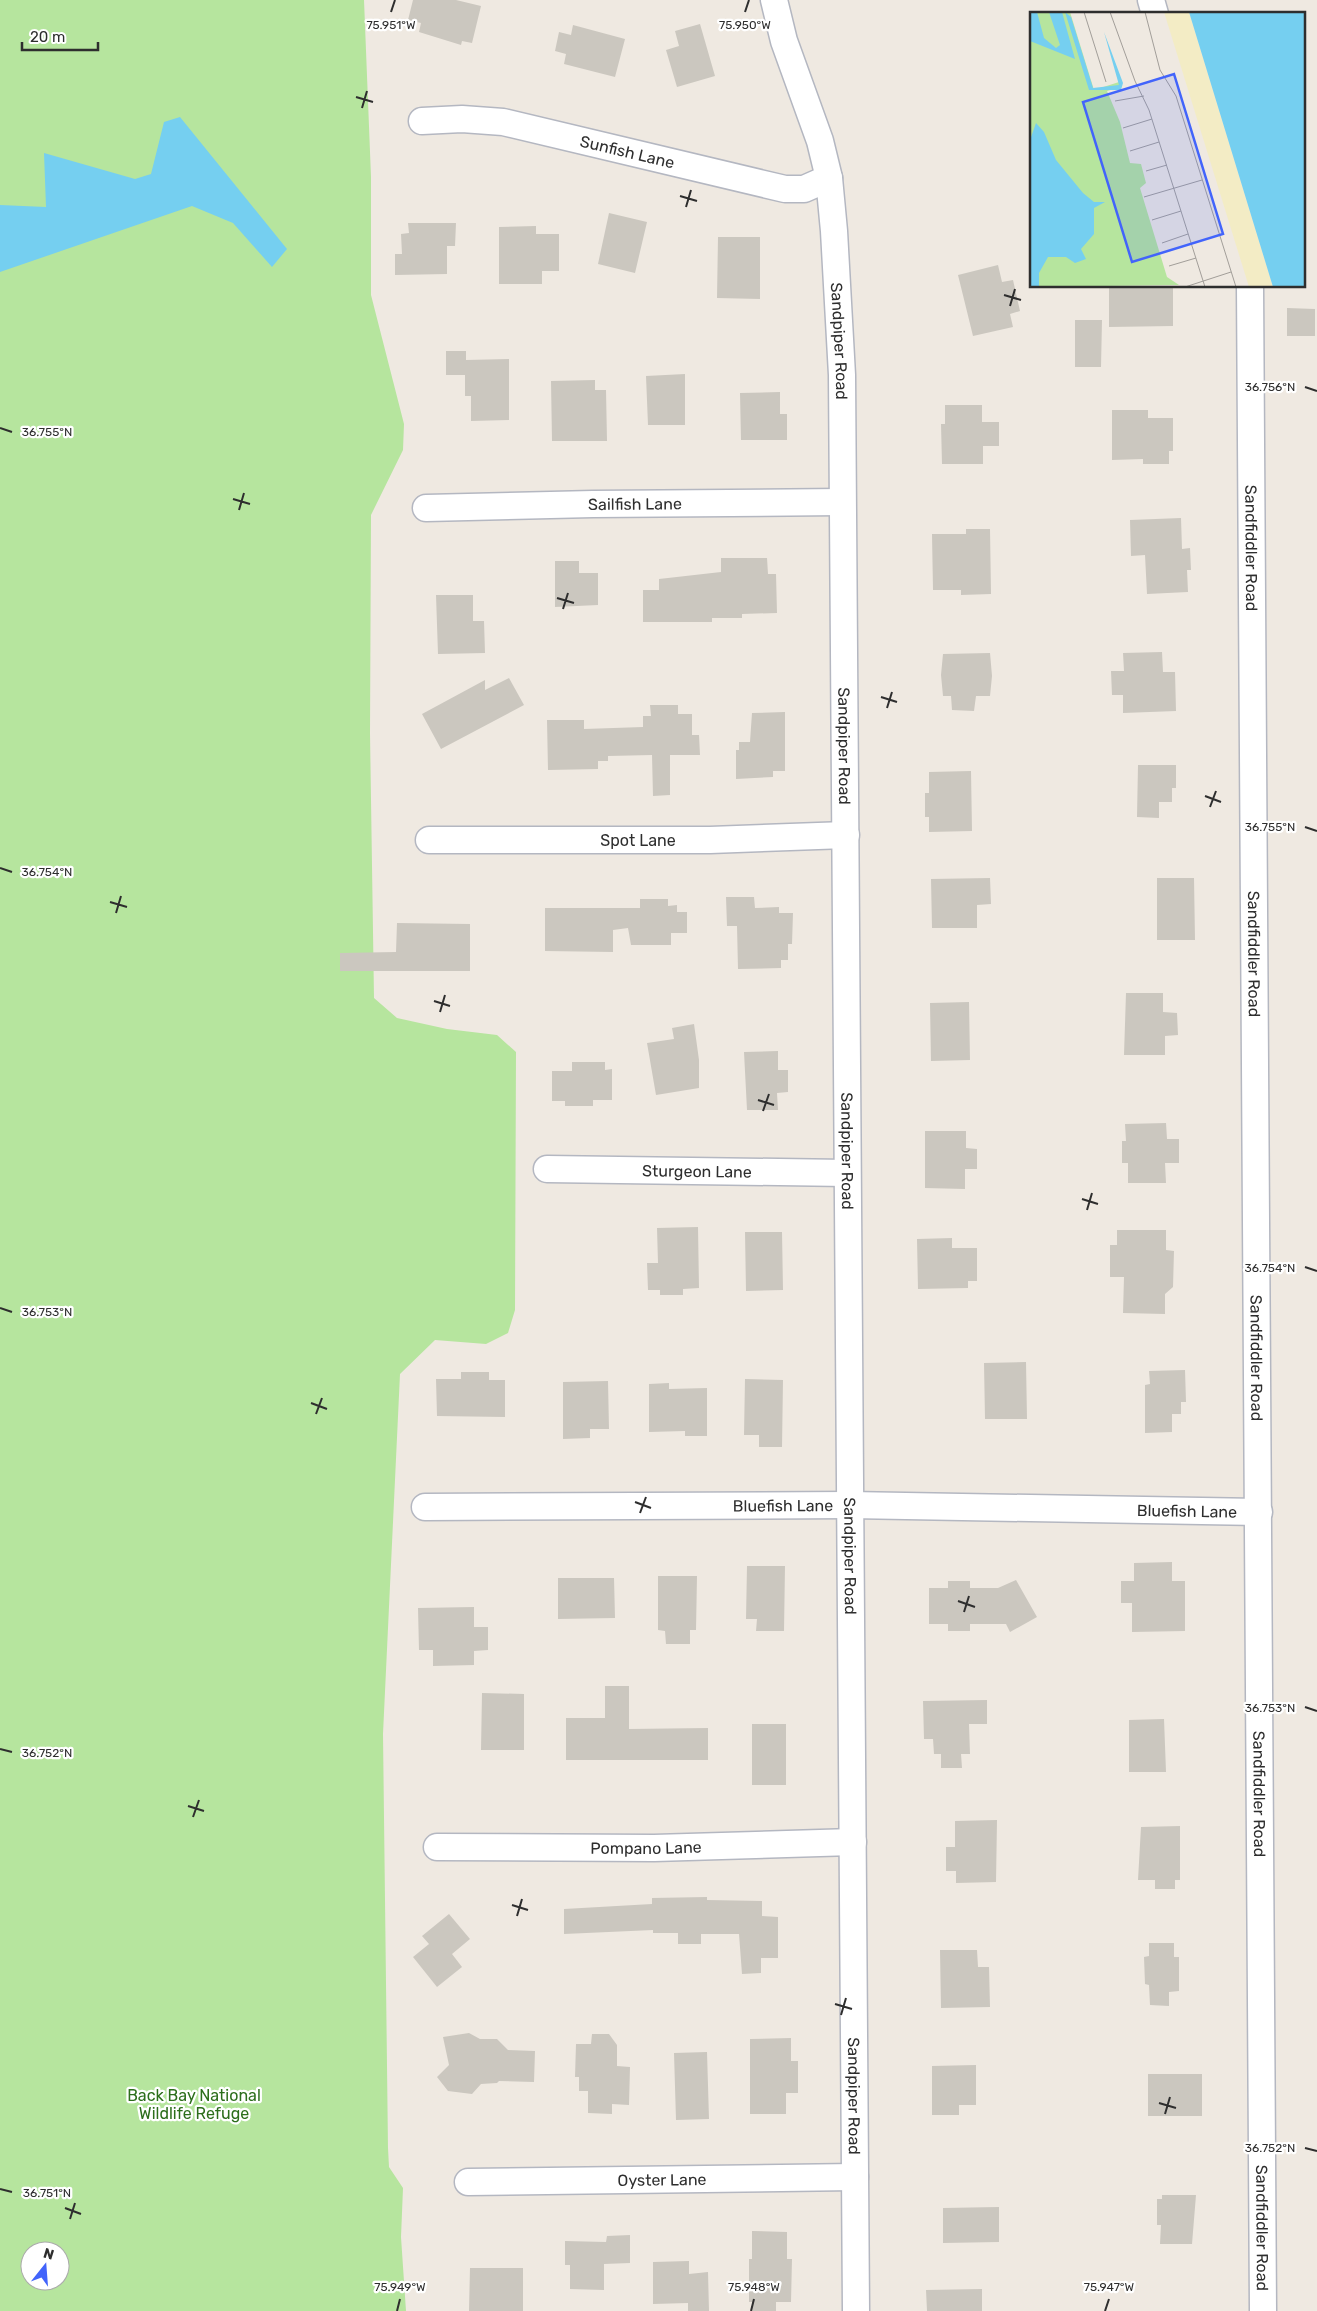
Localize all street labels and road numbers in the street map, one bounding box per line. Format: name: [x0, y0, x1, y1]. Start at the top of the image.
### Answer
street label: Sunfish Lane: [578, 132, 676, 172]
street label: Sandpiper Road: [827, 282, 851, 400]
street label: Sandfiddler Road: [1241, 485, 1261, 611]
street label: Sailfish Lane: [588, 494, 682, 514]
street label: Sandpiper Road: [834, 687, 854, 805]
street label: Spot Lane: [600, 831, 676, 850]
street label: Sandfiddler Road: [1244, 891, 1264, 1017]
street label: Sandpiper Road: [837, 1092, 857, 1210]
street label: Sturgeon Lane: [642, 1161, 752, 1182]
street label: Sandfiddler Road: [1246, 1295, 1266, 1421]
street label: Bluefish Lane: [733, 1496, 833, 1516]
street label: Sandpiper Road: [840, 1497, 860, 1615]
street label: Bluefish Lane: [1137, 1501, 1237, 1522]
street label: Sandfiddler Road: [1249, 1731, 1269, 1857]
street label: Pompano Lane: [590, 1838, 702, 1858]
street label: Sandpiper Road: [844, 2037, 864, 2155]
street label: Sandfiddler Road: [1252, 2165, 1272, 2291]
street label: Oyster Lane: [617, 2170, 707, 2190]

